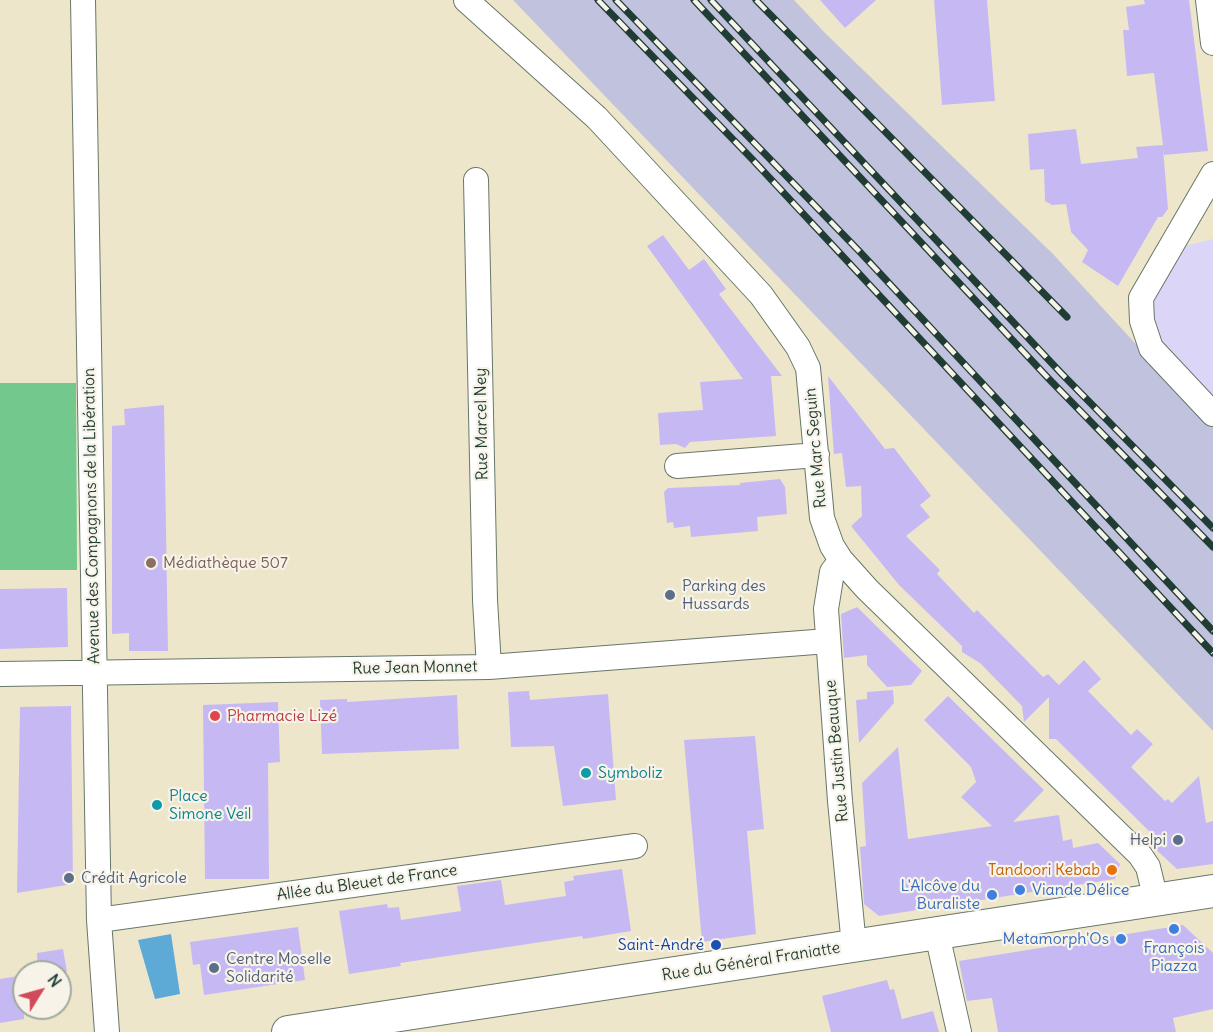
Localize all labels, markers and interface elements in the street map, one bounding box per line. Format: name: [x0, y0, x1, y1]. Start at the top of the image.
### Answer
street label: Avenue des Compagnons de la Libération: [80, 368, 104, 664]
street label: Rue Marcel Ney: [471, 368, 493, 480]
street label: Rue Marc Seguin: [801, 387, 831, 509]
place label: Médiathèque 507: [163, 553, 288, 573]
marker: Médiathèque 507: [144, 556, 158, 570]
place label: Parking des Hussards: [682, 576, 766, 614]
marker: Parking des Hussards: [663, 588, 677, 602]
street label: Rue Jean Monnet: [352, 657, 478, 679]
street label: Rue Justin Beauque: [821, 679, 853, 823]
place label: Pharmacie Lizé: [227, 706, 337, 726]
marker: Pharmacie Lizé: [208, 709, 222, 723]
place label: Symboliz: [598, 763, 663, 783]
marker: Symboliz: [579, 766, 593, 780]
place label: Place Simone Veil: [169, 786, 251, 824]
marker: Place Simone Veil: [150, 798, 164, 812]
place label: Helpi: [1130, 830, 1166, 850]
marker: Helpi: [1171, 833, 1185, 847]
place label: Tandoori Kebab: [988, 860, 1100, 880]
street label: Allée du Bleuet de France: [275, 861, 459, 905]
marker: Tandoori Kebab: [1105, 863, 1119, 877]
place label: Crédit Agricole: [81, 868, 187, 888]
marker: Crédit Agricole: [62, 871, 76, 885]
place label: L'Alcôve du Buraliste: [900, 876, 980, 914]
place label: Viande Délice: [1032, 880, 1129, 900]
marker: Viande Délice: [1013, 883, 1027, 897]
marker: L'Alcôve du Buraliste: [985, 888, 999, 902]
marker: François Piazza: [1167, 922, 1181, 936]
place label: Metamorph'Os: [1003, 929, 1109, 949]
marker: Metamorph'Os: [1114, 932, 1128, 946]
place label: Saint-André: [618, 935, 704, 955]
street label: Rue du Général Franiatte: [660, 938, 842, 986]
marker: Saint-André: [709, 938, 723, 952]
place label: François Piazza: [1144, 938, 1204, 976]
place label: Centre Moselle Solidarité: [226, 949, 331, 987]
north arrow: [12, 960, 72, 1020]
marker: Centre Moselle Solidarité: [207, 961, 221, 975]
text: N: [43, 970, 66, 991]

